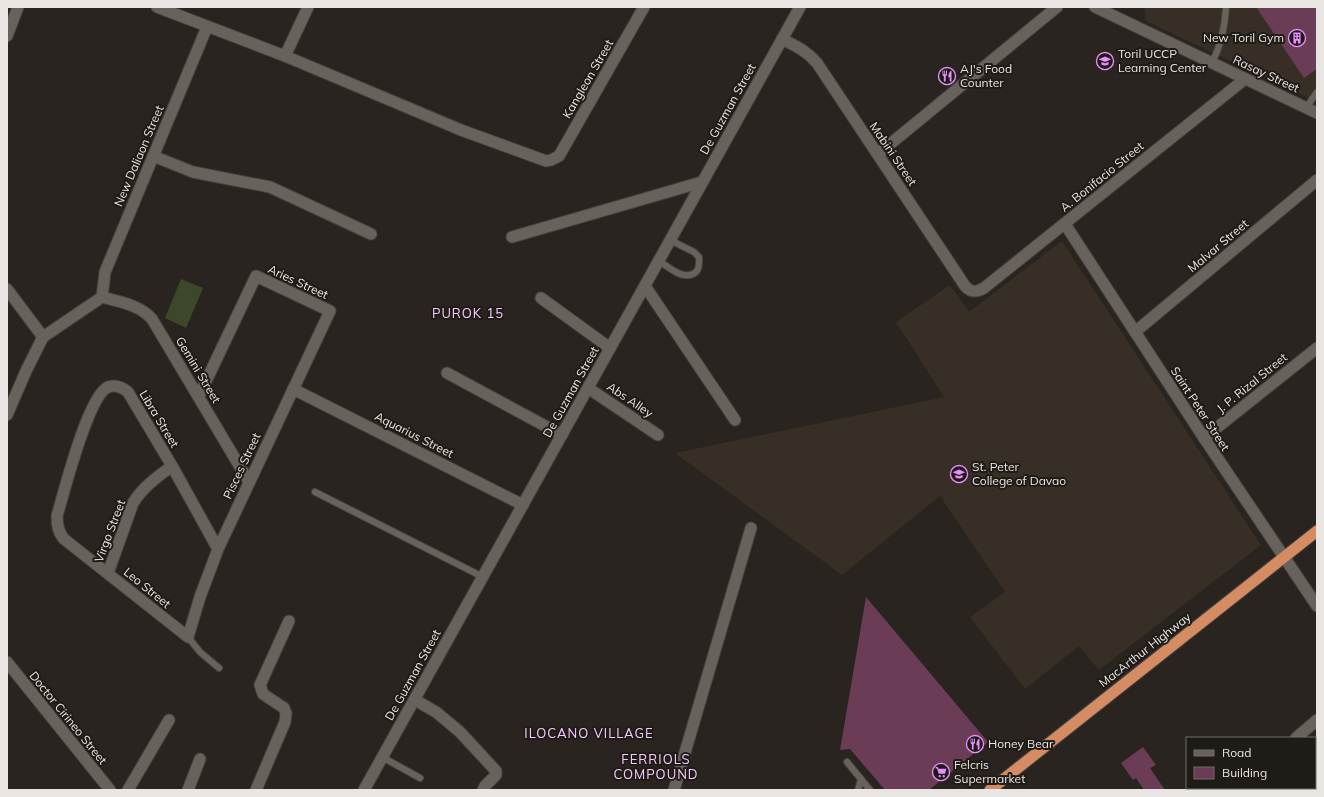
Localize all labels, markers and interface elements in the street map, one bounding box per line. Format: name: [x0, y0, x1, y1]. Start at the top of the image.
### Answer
building icon: New Toril Gym: [1287, 28, 1307, 48]
place label: New Toril Gym: [1203, 30, 1284, 45]
street label: Kangleon Street: [559, 37, 616, 121]
place label: Toril UCCP Learning Center: [1118, 46, 1207, 75]
school or university icon: Toril UCCP Learning Center: [1095, 51, 1115, 71]
street label: Rasay Street: [1231, 52, 1302, 95]
street label: De Guzman Street: [696, 61, 759, 157]
place label: AJ's Food Counter: [960, 61, 1012, 90]
restaurant icon: AJ's Food Counter: [937, 66, 957, 86]
street label: New Daliaon Street: [110, 103, 167, 209]
street label: Mabini Street: [867, 119, 920, 188]
street label: A. Bonifacio Street: [1057, 138, 1146, 215]
street label: Malvar Street: [1184, 216, 1251, 275]
street label: Aries Street: [266, 261, 331, 302]
district label: PUROK 15: [432, 305, 504, 321]
street label: Gemini Street: [173, 334, 224, 406]
street label: De Guzman Street: [539, 344, 602, 440]
street label: J. P. Rizal Street: [1213, 350, 1290, 416]
street label: Saint Peter Street: [1168, 364, 1233, 454]
street label: Abs Alley: [604, 379, 657, 421]
street label: Libra Street: [136, 387, 182, 450]
street label: Aquarius Street: [372, 408, 456, 461]
street label: Pisces Street: [220, 430, 263, 501]
place label: St. Peter College of Davao: [972, 459, 1066, 488]
school or university icon: St. Peter College of Davao: [949, 464, 969, 484]
street label: Virgo Street: [91, 497, 128, 564]
street label: Leo Street: [121, 564, 174, 611]
street label: MacArthur Highway: [1096, 609, 1194, 690]
street label: De Guzman Street: [381, 627, 444, 723]
street label: Doctor Cirineo Street: [26, 668, 110, 767]
district label: ILOCANO VILLAGE: [524, 725, 654, 741]
restaurant icon: Honey Bear: [965, 734, 985, 754]
place label: Honey Bear: [988, 736, 1054, 751]
legend: [1186, 737, 1316, 789]
text: Road: [1222, 745, 1251, 760]
district label: FERRIOLS COMPOUND: [613, 751, 699, 782]
place label: Felcris Supermarket: [954, 757, 1025, 786]
supermarket icon: Felcris Supermarket: [931, 762, 951, 782]
text: Building: [1222, 765, 1267, 780]

